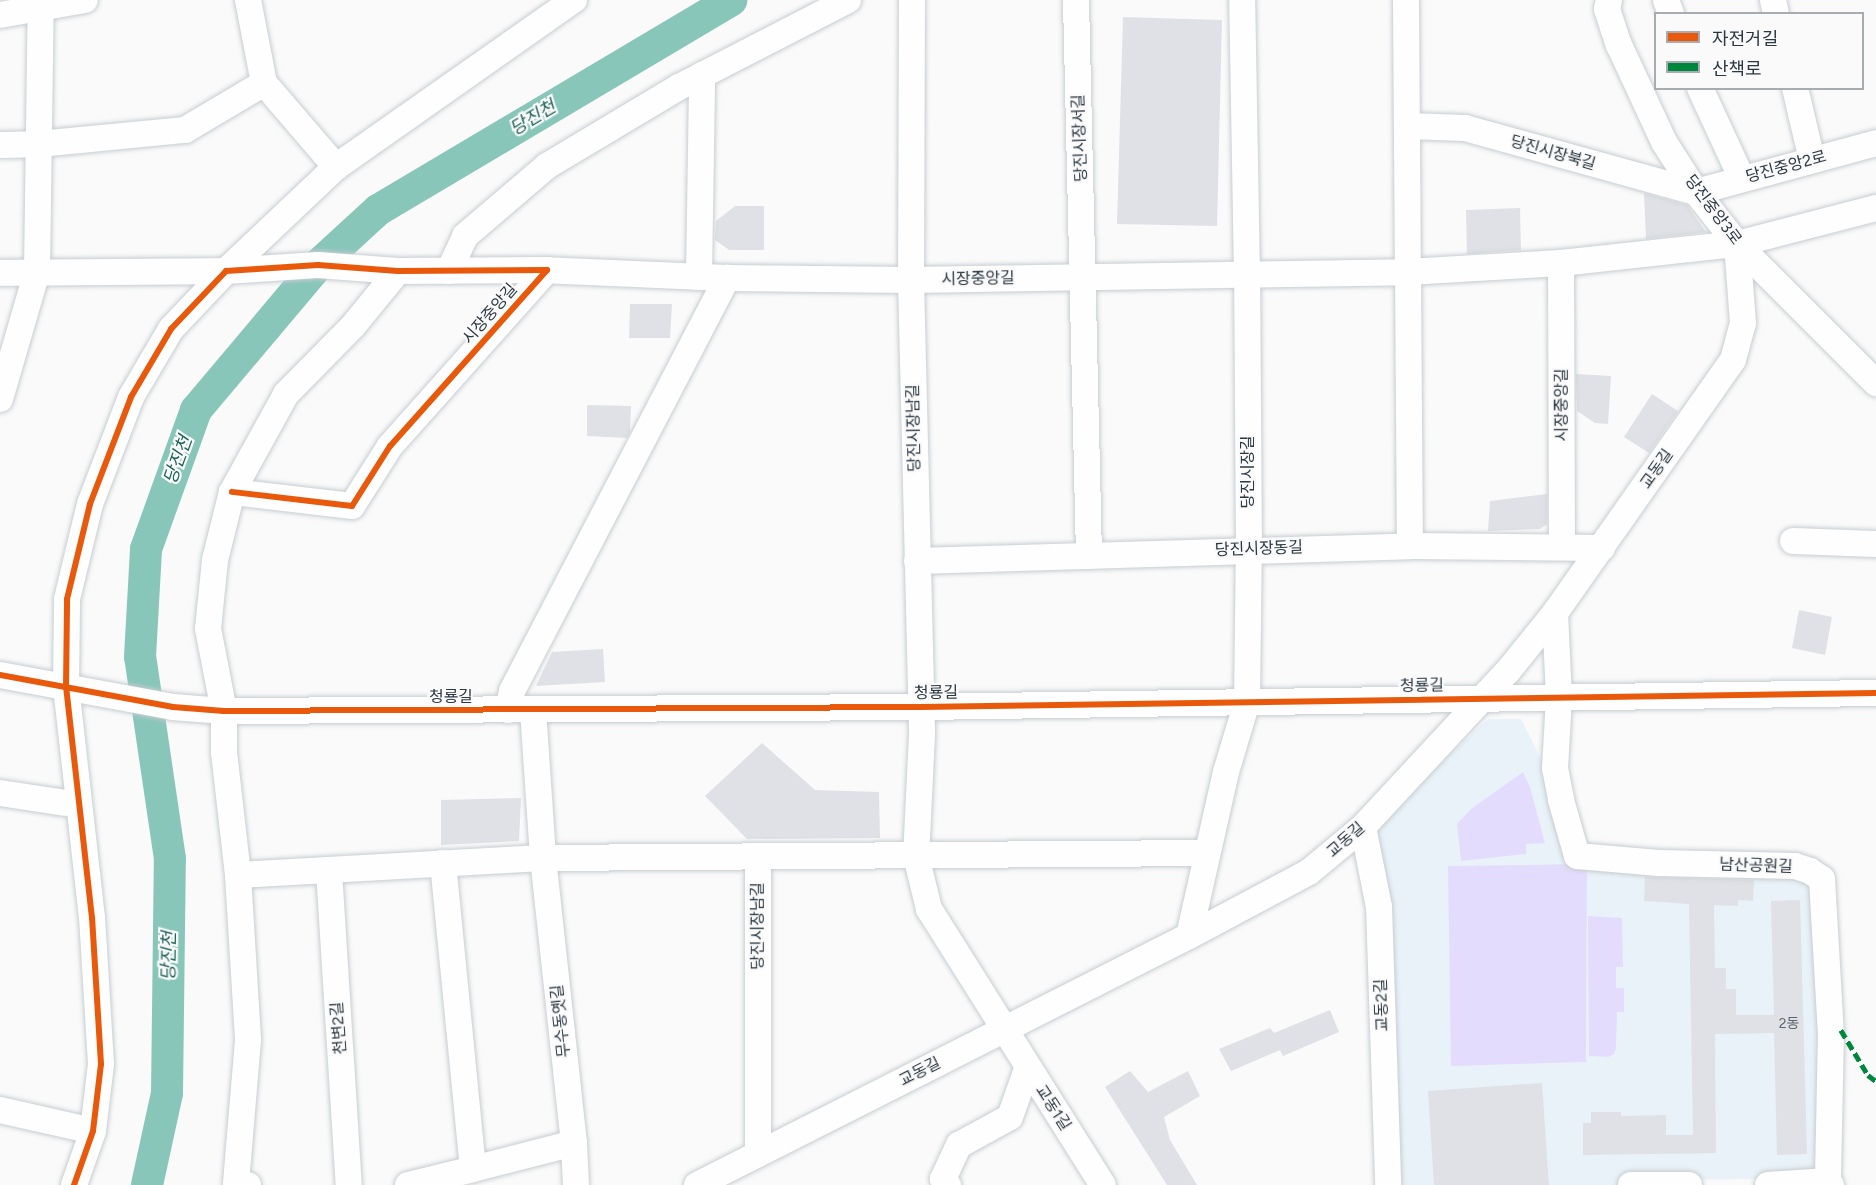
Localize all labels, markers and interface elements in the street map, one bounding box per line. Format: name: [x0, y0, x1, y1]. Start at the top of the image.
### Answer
legend: [1654, 12, 1864, 90]
text: 자전거길: [1712, 28, 1778, 50]
text: 산책로: [1712, 58, 1762, 80]
street label: 당진시장서길: [1069, 94, 1091, 182]
water label: 당진천: [506, 96, 560, 140]
street label: 당진시장북길: [1508, 132, 1598, 174]
street label: 당진중앙2로: [1744, 147, 1828, 187]
street label: 당진중앙3로: [1681, 171, 1745, 249]
street label: 시장중앙길: [941, 269, 1015, 289]
street label: 시장중앙길: [459, 280, 521, 348]
street label: 시장중앙길: [1552, 368, 1572, 442]
street label: 당진시장남길: [904, 384, 924, 472]
water label: 당진천: [159, 433, 197, 487]
street label: 당진시장길: [1238, 435, 1258, 509]
street label: 교동길: [1636, 445, 1678, 493]
street label: 당진시장동길: [1215, 538, 1303, 560]
street label: 청룡길: [1400, 676, 1444, 696]
street label: 청룡길: [914, 683, 958, 703]
street label: 청룡길: [429, 687, 473, 707]
street label: 교동길: [1323, 818, 1369, 862]
street label: 남산공원길: [1719, 855, 1793, 877]
street label: 당진시장남길: [748, 882, 768, 970]
water label: 당진천: [158, 931, 180, 981]
street label: 교동2길: [1371, 978, 1393, 1032]
street label: 무수동옛길: [548, 983, 574, 1059]
street label: 천변2길: [328, 1001, 350, 1055]
house number: 2동: [1779, 1016, 1799, 1032]
street label: 교동길: [896, 1053, 944, 1091]
street label: 교동1길: [1031, 1081, 1075, 1135]

